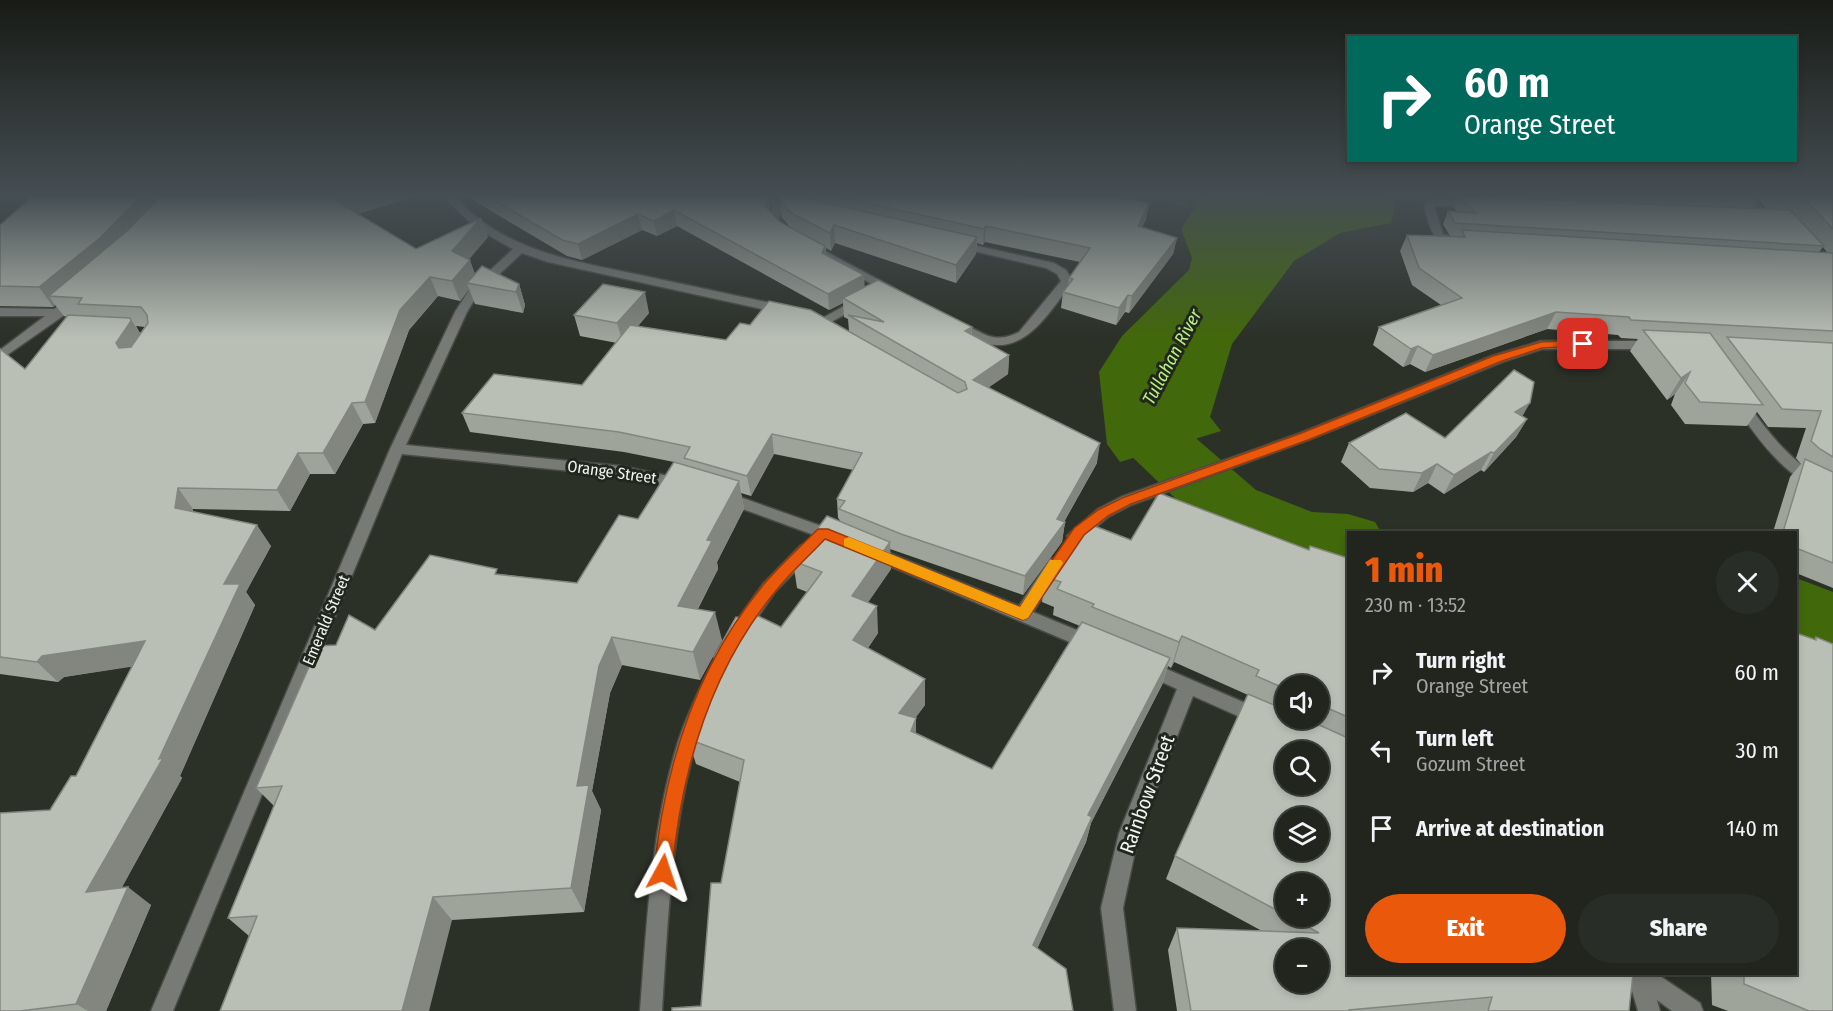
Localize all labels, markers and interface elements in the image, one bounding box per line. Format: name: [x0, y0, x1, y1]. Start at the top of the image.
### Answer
text: 60 m: [1464, 58, 1550, 108]
icon: right: [1365, 60, 1443, 138]
text: Orange Street: [1464, 109, 1615, 141]
water label: Tullahan River: [1138, 305, 1207, 408]
pin: [1557, 318, 1608, 369]
icon: arrive: [1566, 327, 1599, 360]
street label: Orange Street: [566, 456, 658, 488]
text: 1 min: [1365, 548, 1443, 592]
button: close: [1716, 551, 1779, 614]
street label: Emerald Street: [298, 571, 354, 668]
text: 230 m · 13:52: [1365, 593, 1466, 617]
text: Turn right: [1416, 647, 1505, 674]
icon: right: [1365, 656, 1398, 689]
text: 60 m: [1735, 659, 1779, 686]
text: Orange Street: [1416, 674, 1528, 698]
map controls: [1275, 675, 1329, 993]
button: sound: [1275, 675, 1329, 729]
text: Turn left: [1416, 725, 1494, 752]
street label: Rainbow Street: [1114, 731, 1180, 856]
icon: left: [1365, 734, 1398, 767]
text: 30 m: [1736, 737, 1779, 764]
button: search: [1275, 741, 1329, 795]
text: Gozum Street: [1416, 752, 1525, 776]
button: layers: [1275, 807, 1329, 861]
icon: arrive: [1365, 812, 1398, 845]
text: Arrive at destination: [1416, 815, 1604, 842]
text: 140 m: [1726, 815, 1779, 842]
position arrow: [631, 840, 695, 904]
button: +: [1275, 873, 1329, 927]
button: Exit: [1365, 894, 1566, 963]
button: Share: [1578, 894, 1779, 963]
button: −: [1275, 939, 1329, 993]

